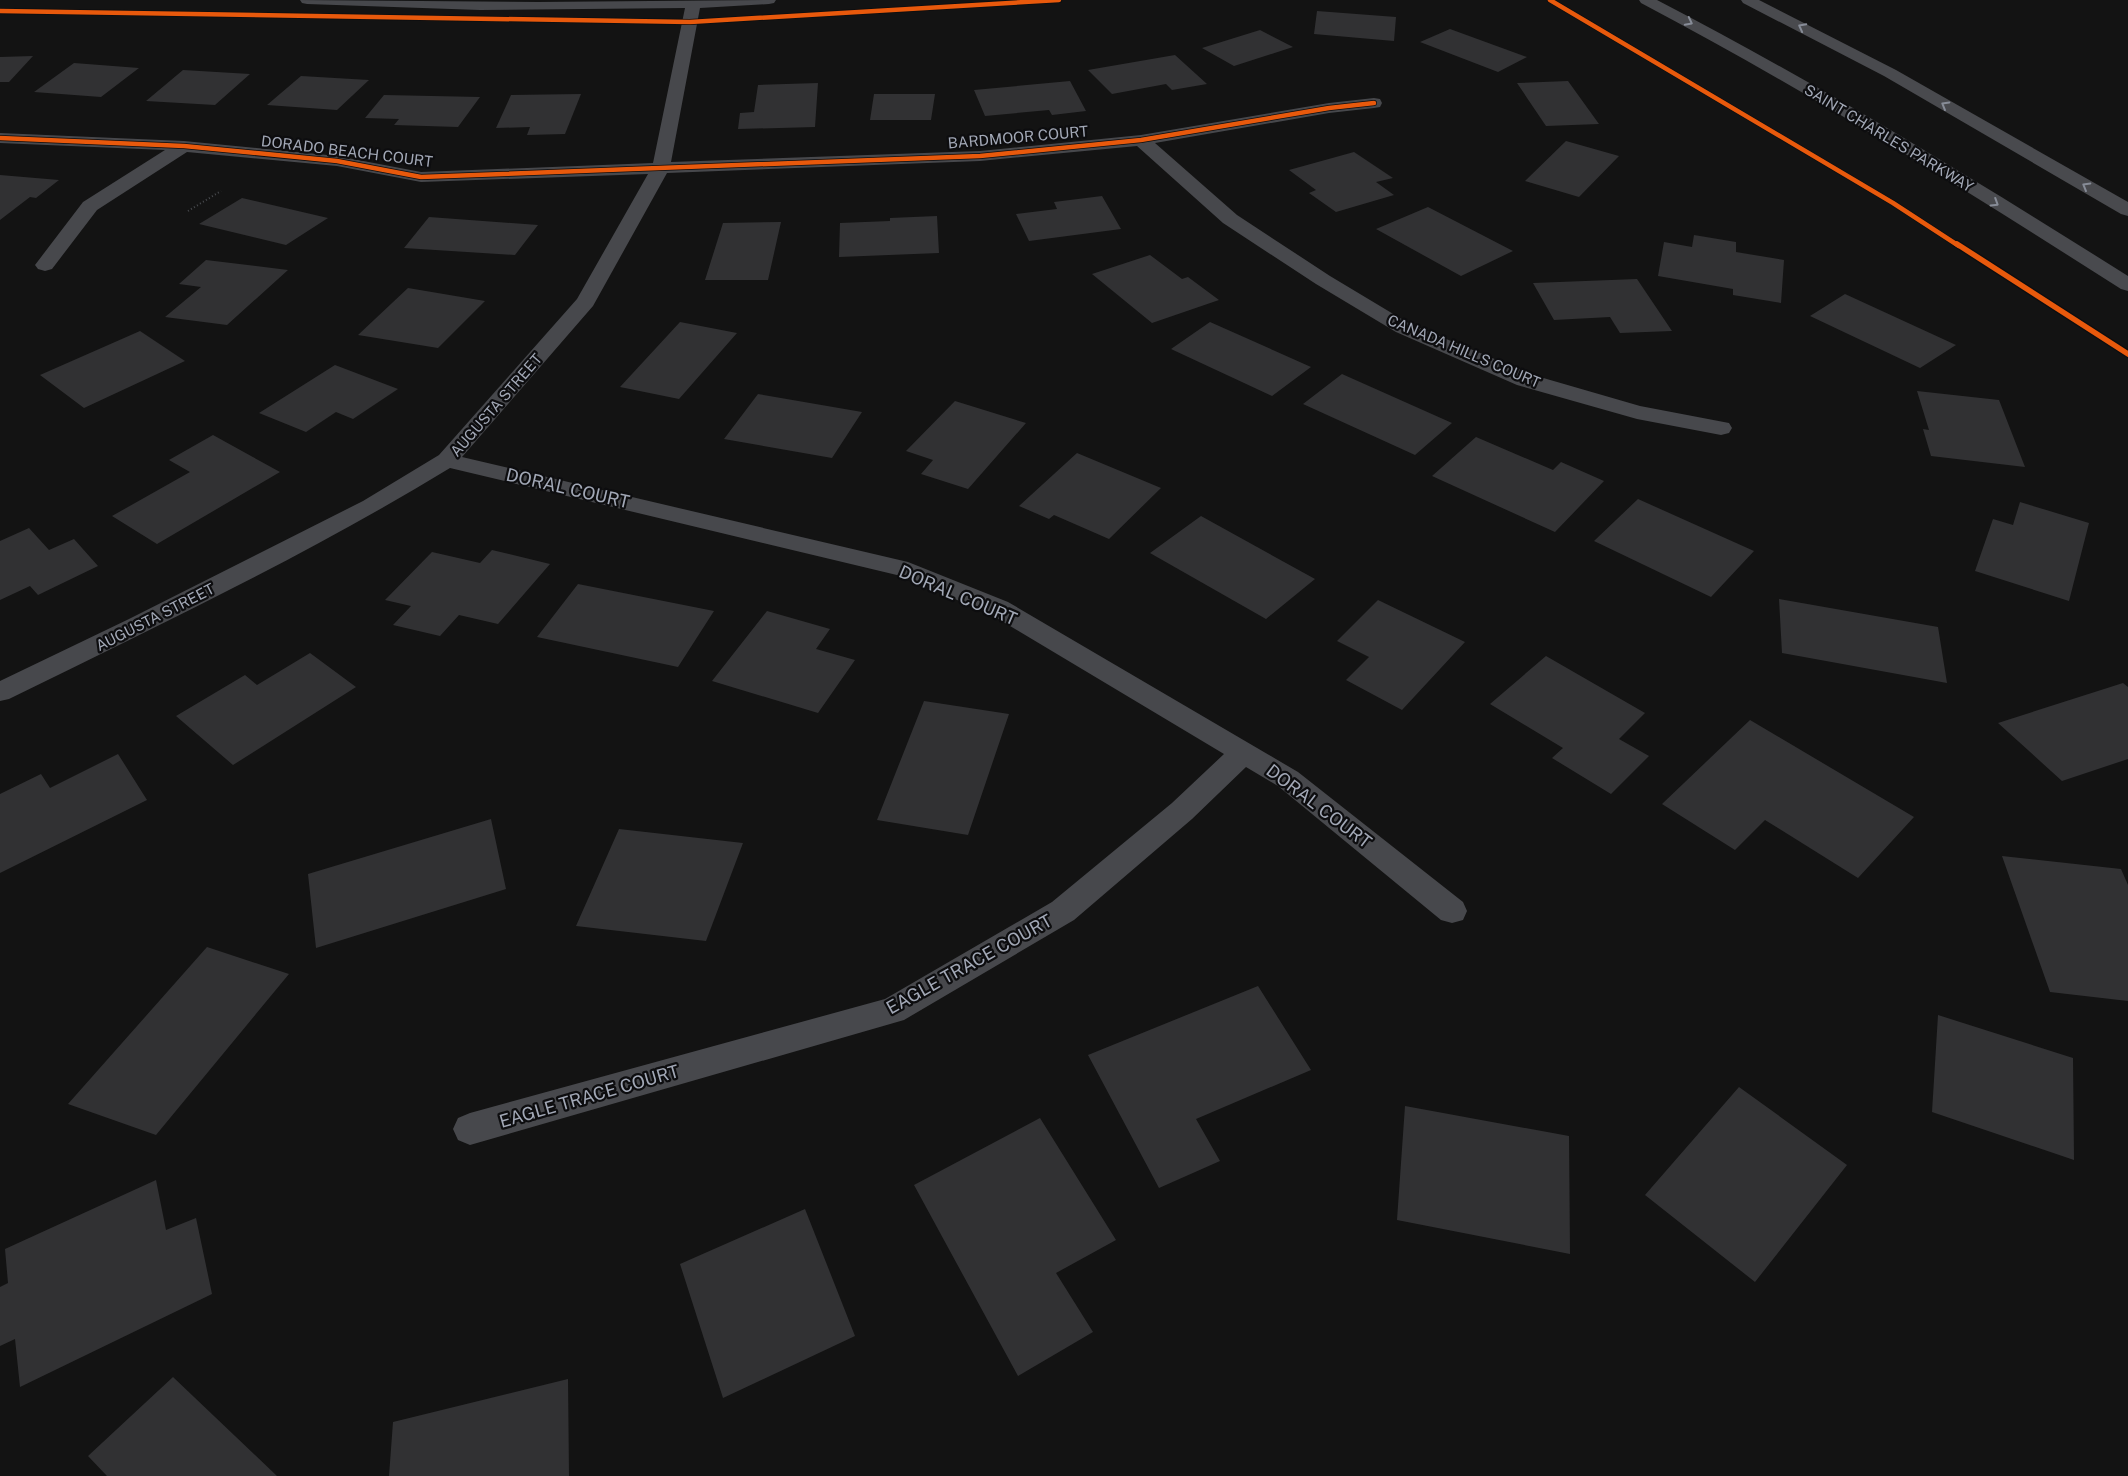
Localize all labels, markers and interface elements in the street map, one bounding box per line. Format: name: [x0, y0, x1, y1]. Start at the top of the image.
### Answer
one-way arrow: [1684, 16, 1693, 26]
one-way arrow: [1798, 23, 1807, 33]
street label: SAINT CHARLES PARKWAY: [1801, 81, 1977, 195]
one-way arrow: [1941, 101, 1950, 111]
street label: BARDMOOR COURT: [947, 122, 1089, 152]
street label: DORADO BEACH COURT: [260, 132, 434, 170]
one-way arrow: [2082, 182, 2091, 192]
one-way arrow: [1990, 196, 1999, 206]
street label: CANADA HILLS COURT: [1385, 311, 1543, 391]
street label: AUGUSTA STREET: [447, 350, 545, 460]
street label: DORAL COURT: [504, 464, 632, 512]
street label: DORAL COURT: [896, 561, 1020, 629]
street label: AUGUSTA STREET: [93, 580, 217, 654]
street label: DORAL COURT: [1262, 760, 1376, 853]
street label: EAGLE TRACE COURT: [883, 910, 1056, 1018]
street label: EAGLE TRACE COURT: [497, 1060, 682, 1132]

